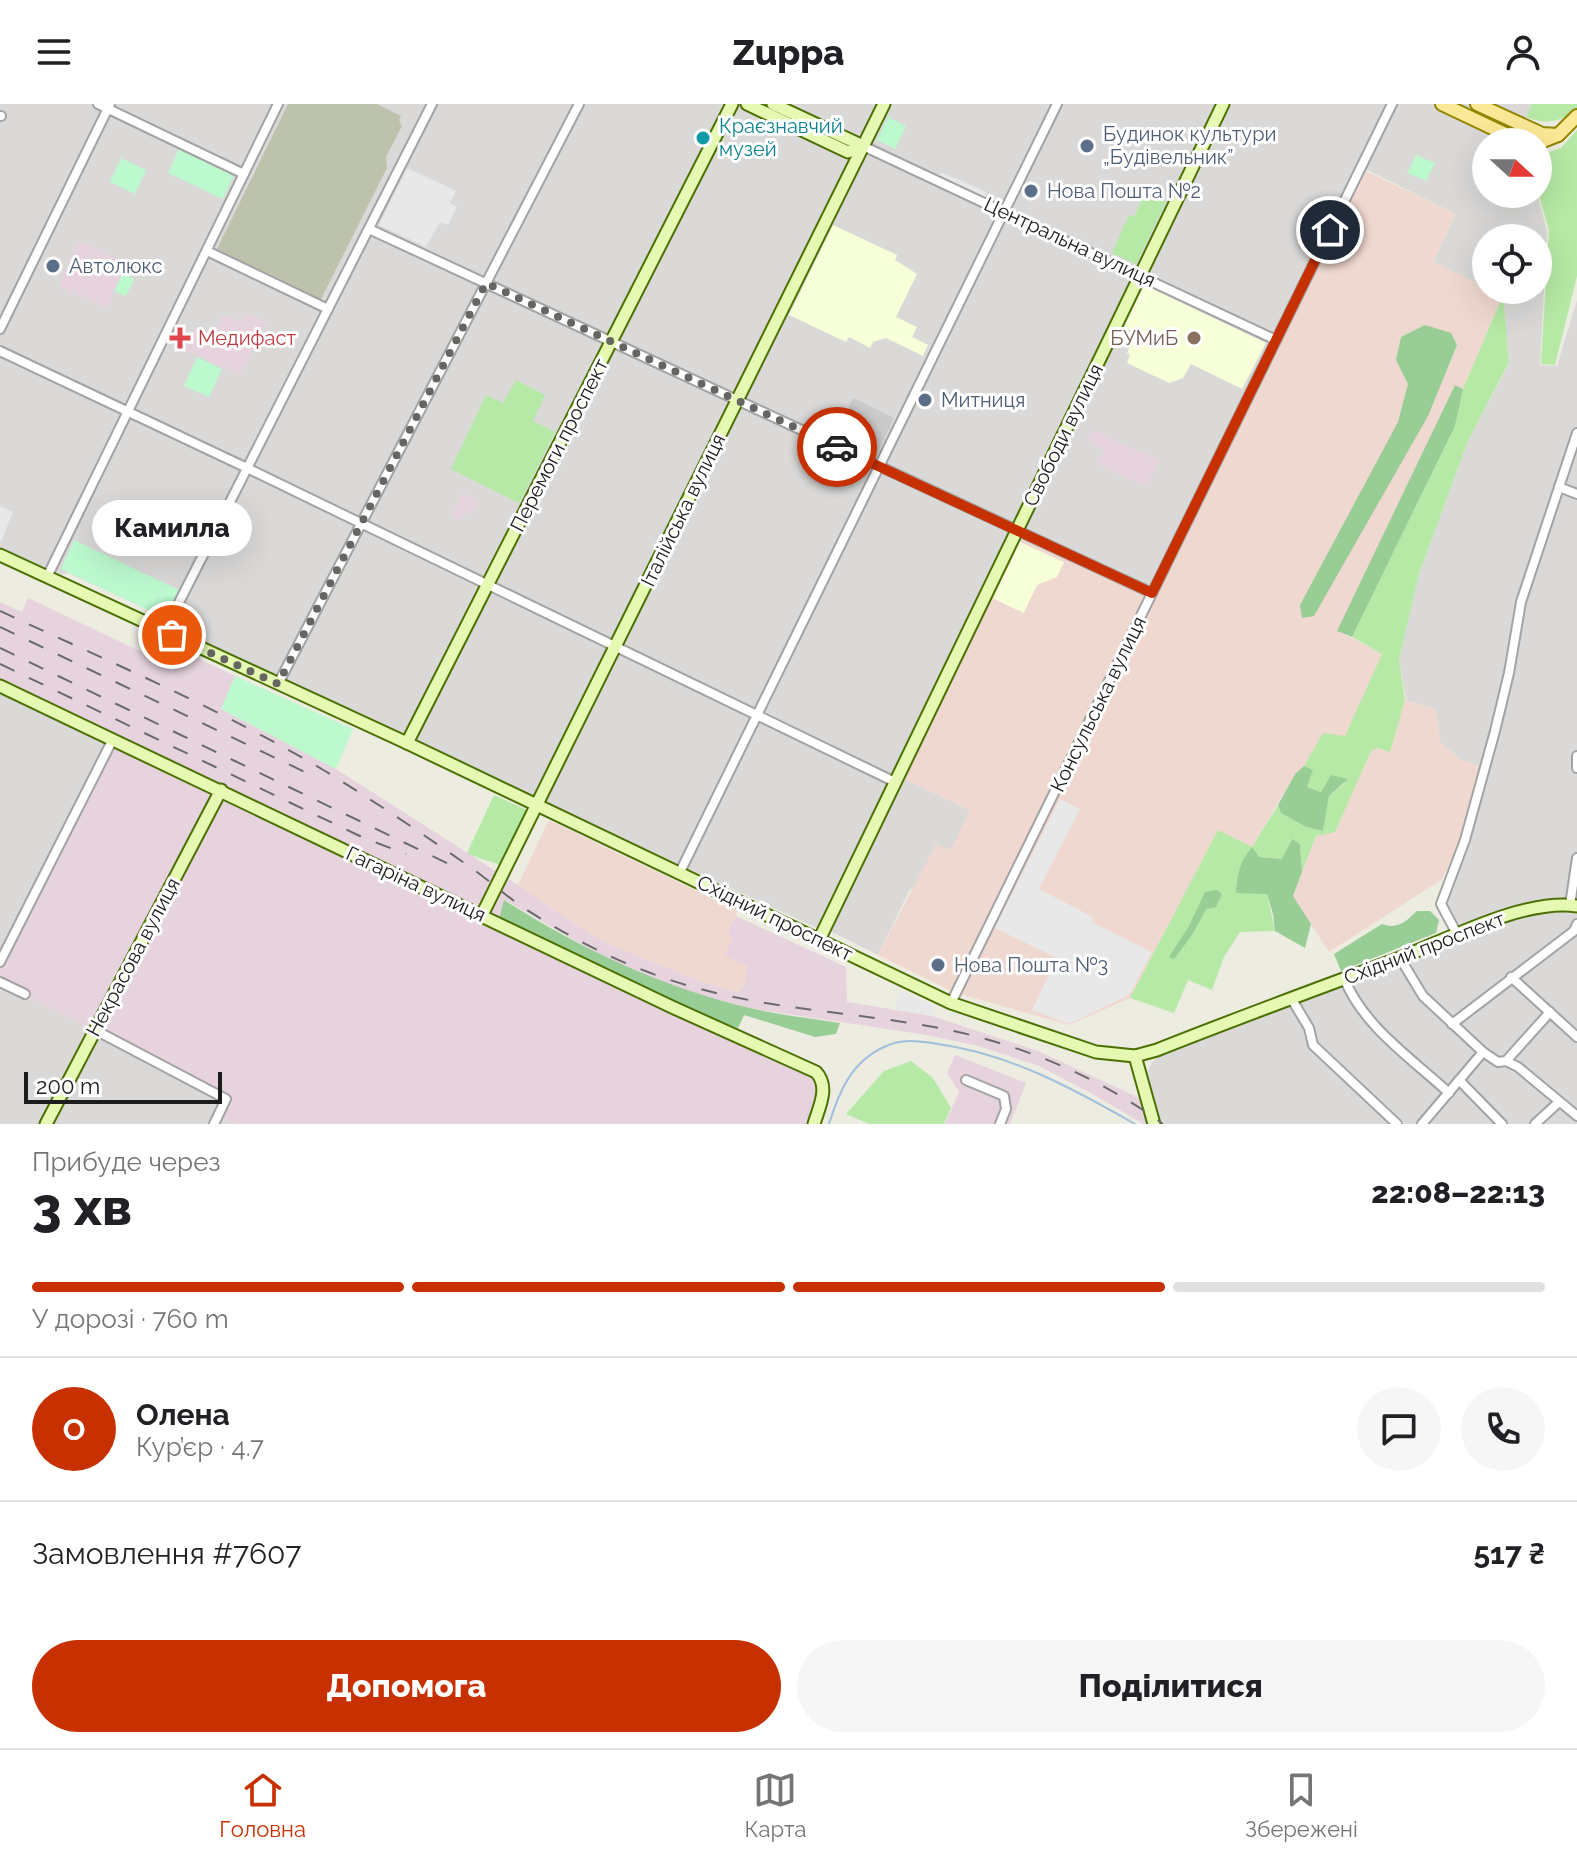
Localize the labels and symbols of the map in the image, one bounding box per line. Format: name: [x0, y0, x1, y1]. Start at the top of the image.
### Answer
place label: Краєзнавчий музей: [719, 114, 843, 161]
place label: Будинок культури „Будівельник”: [1103, 122, 1276, 169]
north arrow: [1472, 128, 1552, 208]
marker: Краєзнавчий музей: [694, 129, 712, 147]
marker: Будинок культури „Будівельник”: [1078, 137, 1096, 155]
place label: Нова Пошта №2: [1047, 179, 1201, 203]
marker: Нова Пошта №2: [1022, 182, 1040, 200]
street label: Центральна вулиця: [980, 192, 1160, 292]
pin: [1296, 196, 1364, 264]
place label: Автолюкс: [69, 254, 162, 278]
marker: Автолюкс: [44, 257, 62, 275]
place label: Медифаст: [198, 326, 296, 350]
place label: БУМиБ: [1110, 326, 1178, 350]
marker: Медифаст: [169, 327, 191, 349]
marker: БУМиБ: [1185, 329, 1203, 347]
street label: Перемоги проспект: [505, 354, 613, 535]
street label: Свободи вулиця: [1018, 360, 1108, 510]
place label: Митниця: [941, 388, 1025, 412]
marker: Митниця: [916, 391, 934, 409]
courier: [797, 407, 877, 487]
street label: Італійська вулиця: [636, 430, 730, 590]
callout: Камилла: [92, 499, 252, 555]
pin: [138, 601, 206, 669]
street label: Консульська вулиця: [1045, 612, 1151, 796]
street label: Гагаріна вулиця: [342, 841, 490, 927]
street label: Східний проспект: [693, 870, 857, 966]
street label: Некрасова вулиця: [81, 874, 185, 1040]
street label: Східний проспект: [1340, 906, 1508, 990]
place label: Нова Пошта №3: [954, 953, 1108, 977]
marker: Нова Пошта №3: [929, 956, 947, 974]
scale bar: [24, 1068, 222, 1104]

